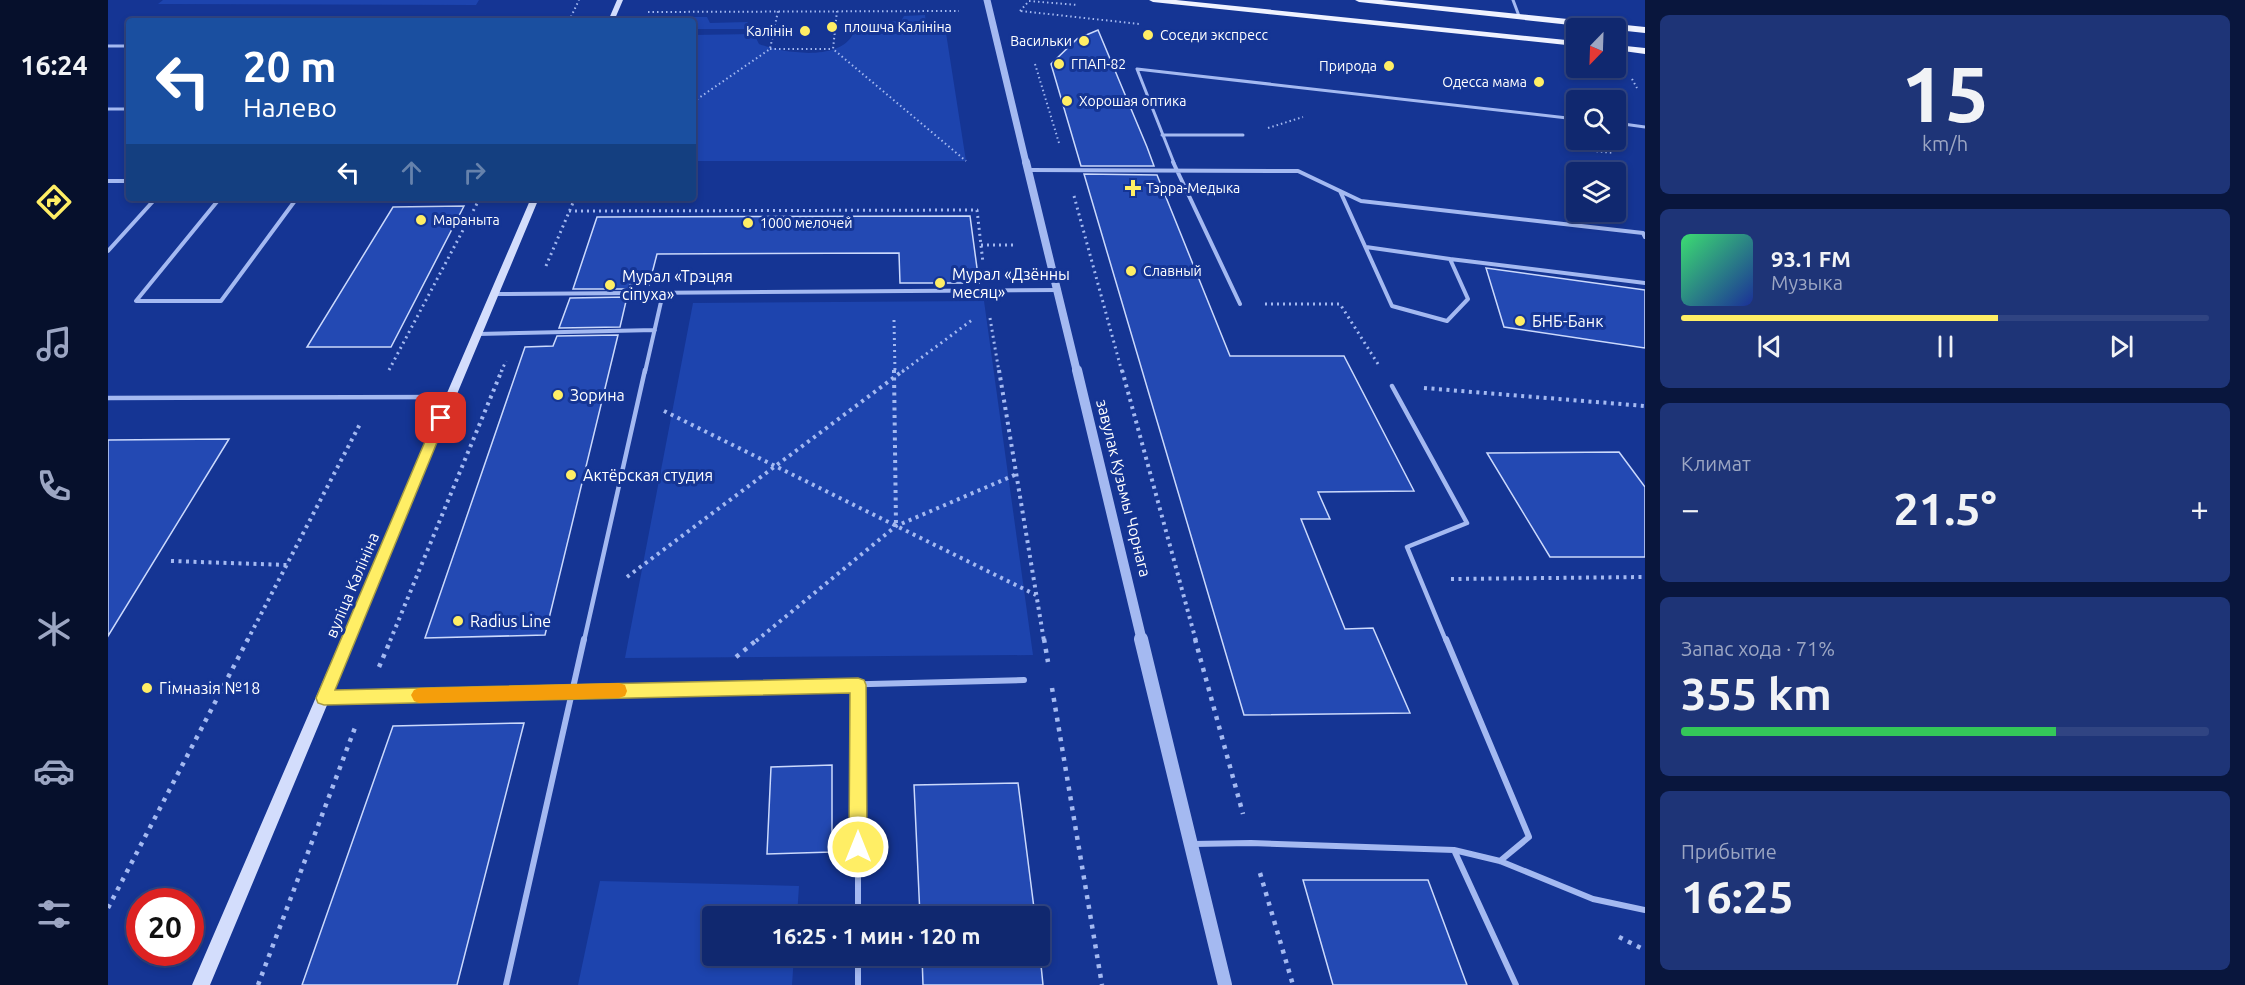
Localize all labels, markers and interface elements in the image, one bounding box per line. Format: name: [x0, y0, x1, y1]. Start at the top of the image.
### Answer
north arrow: [1566, 18, 1626, 78]
map controls: [1566, 18, 1626, 222]
place label: плошча Калініна: [844, 19, 952, 35]
marker: плошча Калініна: [825, 20, 839, 34]
place label: Калінін: [746, 23, 793, 39]
marker: Калінін: [798, 24, 812, 38]
place label: Соседи экспресс: [1160, 27, 1268, 43]
marker: Соседи экспресс: [1141, 28, 1155, 42]
place label: Васильки: [1010, 33, 1072, 49]
marker: Васильки: [1077, 34, 1091, 48]
icon: left: [144, 42, 222, 120]
text: 20 m: [243, 43, 337, 90]
text: 15: [1901, 49, 1989, 137]
text: 16:24: [20, 50, 88, 80]
place label: ГПАП-82: [1071, 56, 1126, 72]
marker: ГПАП-82: [1052, 57, 1066, 71]
place label: Природа: [1319, 58, 1377, 74]
marker: Природа: [1382, 59, 1396, 73]
place label: Одесса мама: [1442, 74, 1527, 90]
marker: Одесса мама: [1532, 75, 1546, 89]
button: search: [1566, 90, 1626, 150]
text: Налево: [243, 92, 337, 122]
place label: Хорошая оптика: [1079, 93, 1186, 109]
marker: Хорошая оптика: [1060, 94, 1074, 108]
text: km/h: [1922, 132, 1968, 155]
icon: left: [332, 156, 365, 189]
icon: ahead: [395, 156, 428, 189]
icon: right: [458, 156, 491, 189]
button: layers: [1566, 162, 1626, 222]
marker: Тэрра-Медыка: [1124, 179, 1142, 197]
place label: Тэрра-Медыка: [1146, 180, 1240, 196]
icon: directions: [33, 181, 75, 223]
place label: Мараныта: [433, 212, 500, 228]
marker: Мараныта: [414, 213, 428, 227]
place label: 1000 мелочей: [760, 215, 852, 231]
marker: 1000 мелочей: [741, 216, 755, 230]
text: 93.1 FM: [1771, 246, 1851, 271]
place label: Славный: [1143, 263, 1202, 279]
marker: Славный: [1124, 264, 1138, 278]
place label: Мурал «Дзённы месяц»: [952, 265, 1070, 301]
place label: Мурал «Трэцяя сіпуха»: [622, 267, 733, 303]
text: Музыка: [1771, 271, 1843, 294]
marker: Мурал «Дзённы месяц»: [933, 276, 947, 290]
marker: Мурал «Трэцяя сіпуха»: [603, 278, 617, 292]
place label: БНБ-Банк: [1532, 312, 1603, 330]
marker: БНБ-Банк: [1513, 314, 1527, 328]
icon: music: [33, 323, 75, 365]
icon: previous: [1753, 330, 1786, 363]
icon: pause: [1929, 330, 1962, 363]
icon: next: [2105, 330, 2138, 363]
place label: Зорина: [570, 386, 625, 404]
marker: Зорина: [551, 388, 565, 402]
pin: [415, 392, 466, 443]
street label: завулак Кузьмы Чорнага: [1093, 397, 1155, 579]
icon: arrive: [424, 401, 457, 434]
text: Климат: [1681, 452, 1751, 475]
icon: phone: [33, 465, 75, 507]
place label: Актёрская студия: [583, 466, 713, 484]
marker: Актёрская студия: [564, 468, 578, 482]
text: 21.5°: [1893, 483, 1997, 534]
text: −: [1681, 490, 1700, 527]
text: +: [2190, 490, 2209, 527]
street label: вуліца Калініна: [322, 530, 382, 640]
icon: climate: [33, 608, 75, 650]
place label: Radius Line: [470, 612, 551, 630]
marker: Radius Line: [451, 614, 465, 628]
text: Запас хода · 71%: [1681, 637, 1835, 660]
text: 355 km: [1681, 668, 1832, 719]
place label: Гімназія №18: [159, 679, 260, 697]
marker: Гімназія №18: [140, 681, 154, 695]
icon: car: [33, 750, 75, 792]
position arrow: [826, 815, 890, 879]
text: Прибытие: [1681, 840, 1777, 863]
text: 16:25: [1681, 871, 1794, 922]
speed limit sign: 20: [126, 888, 204, 966]
icon: filters: [33, 893, 75, 935]
text: 16:25 · 1 мин · 120 m: [772, 923, 980, 948]

